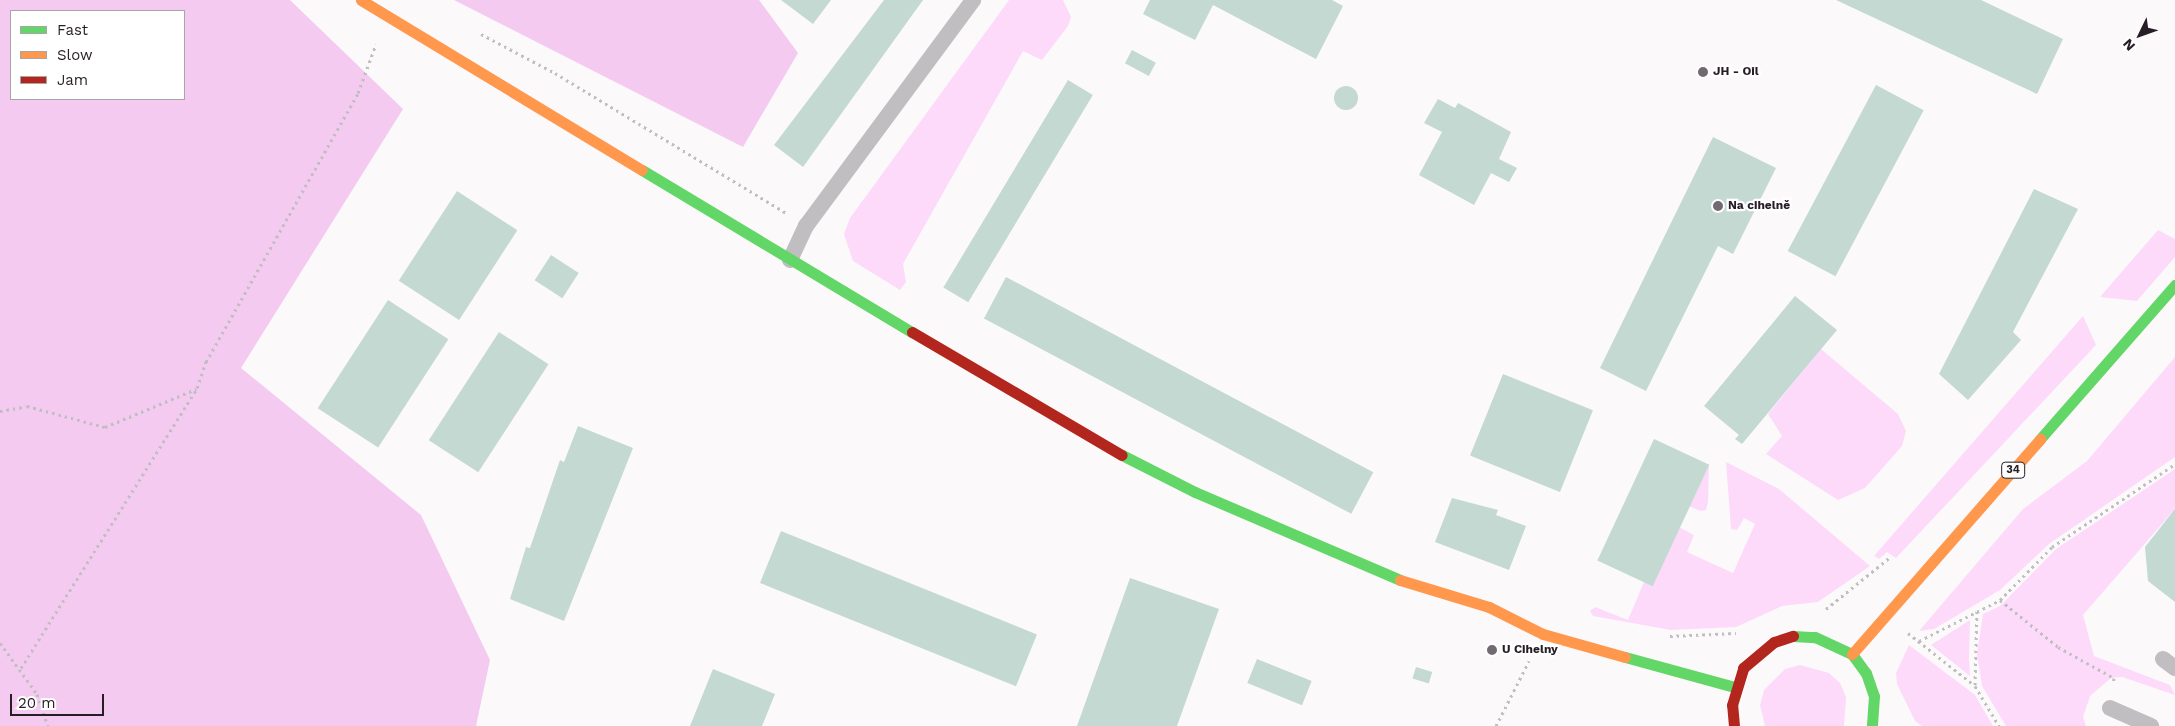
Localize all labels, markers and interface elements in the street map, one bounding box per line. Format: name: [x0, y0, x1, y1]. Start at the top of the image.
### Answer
legend: [10, 10, 185, 100]
north arrow: [2115, 10, 2165, 60]
text: Fast: [57, 21, 88, 39]
text: N: [2119, 36, 2138, 54]
text: Slow: [57, 46, 93, 64]
place label: JH - Oil: [1713, 65, 1759, 79]
marker: JH - Oil: [1697, 66, 1709, 78]
text: Jam: [57, 71, 88, 89]
place label: Na cihelně: [1728, 199, 1790, 213]
marker: Na cihelně: [1712, 200, 1724, 212]
road number: 34: [2000, 462, 2026, 478]
place label: U Cihelny: [1502, 643, 1558, 657]
marker: U Cihelny: [1486, 644, 1498, 656]
scale bar: [12, 684, 106, 716]
text: 20 m: [18, 694, 56, 712]

